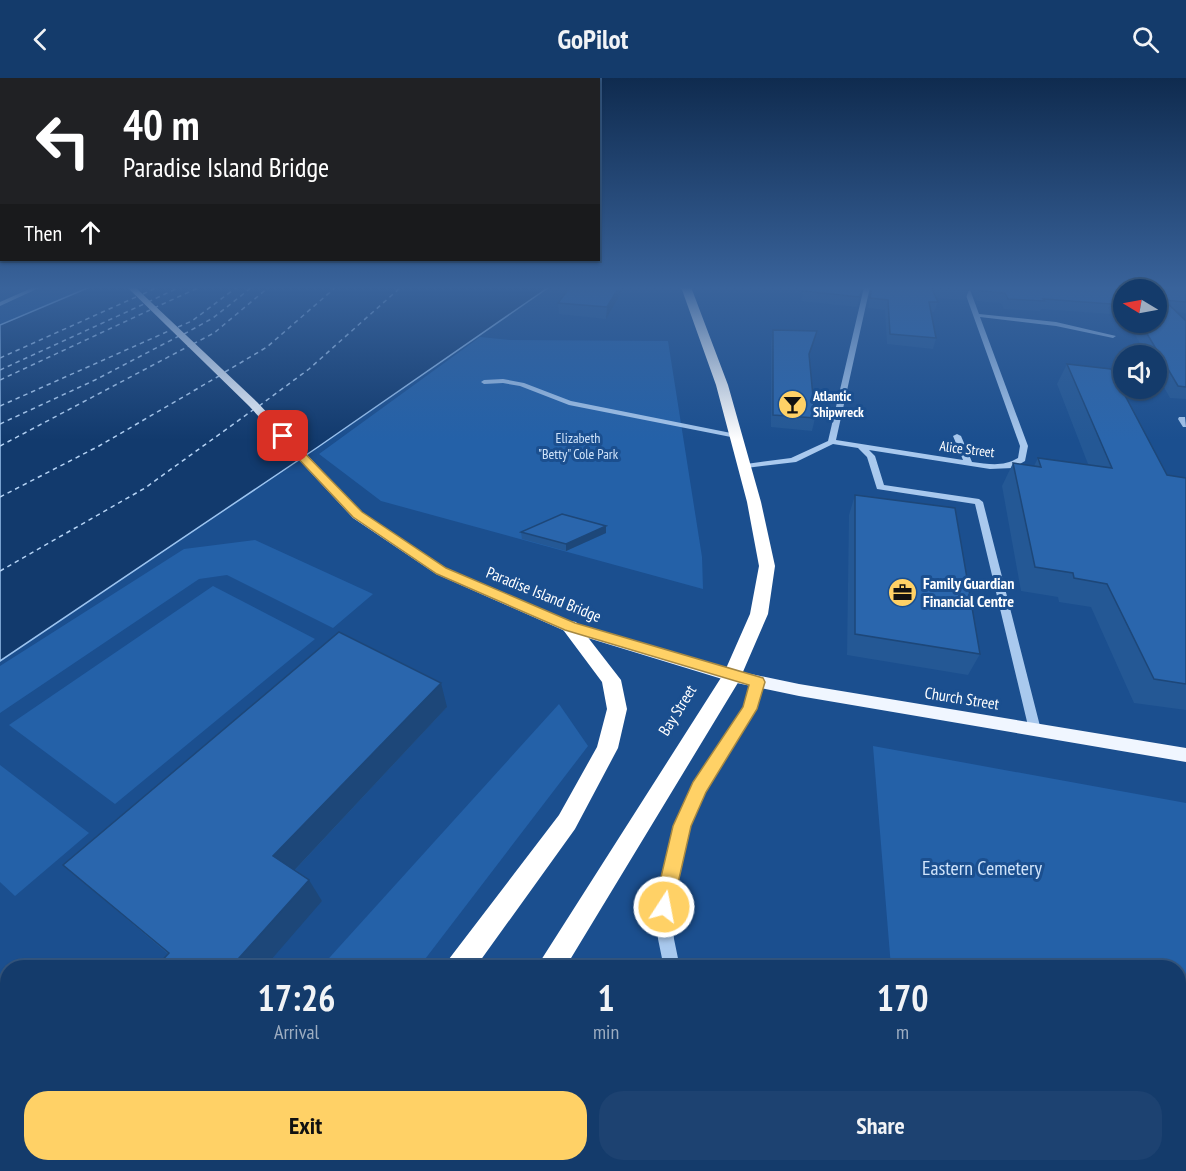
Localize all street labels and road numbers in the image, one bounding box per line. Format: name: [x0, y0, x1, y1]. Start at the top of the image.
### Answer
street label: Alice Street: [938, 437, 996, 461]
street label: Paradise Island Bridge: [484, 562, 604, 626]
street label: Bay Street: [654, 680, 701, 739]
street label: Church Street: [923, 682, 1001, 714]

